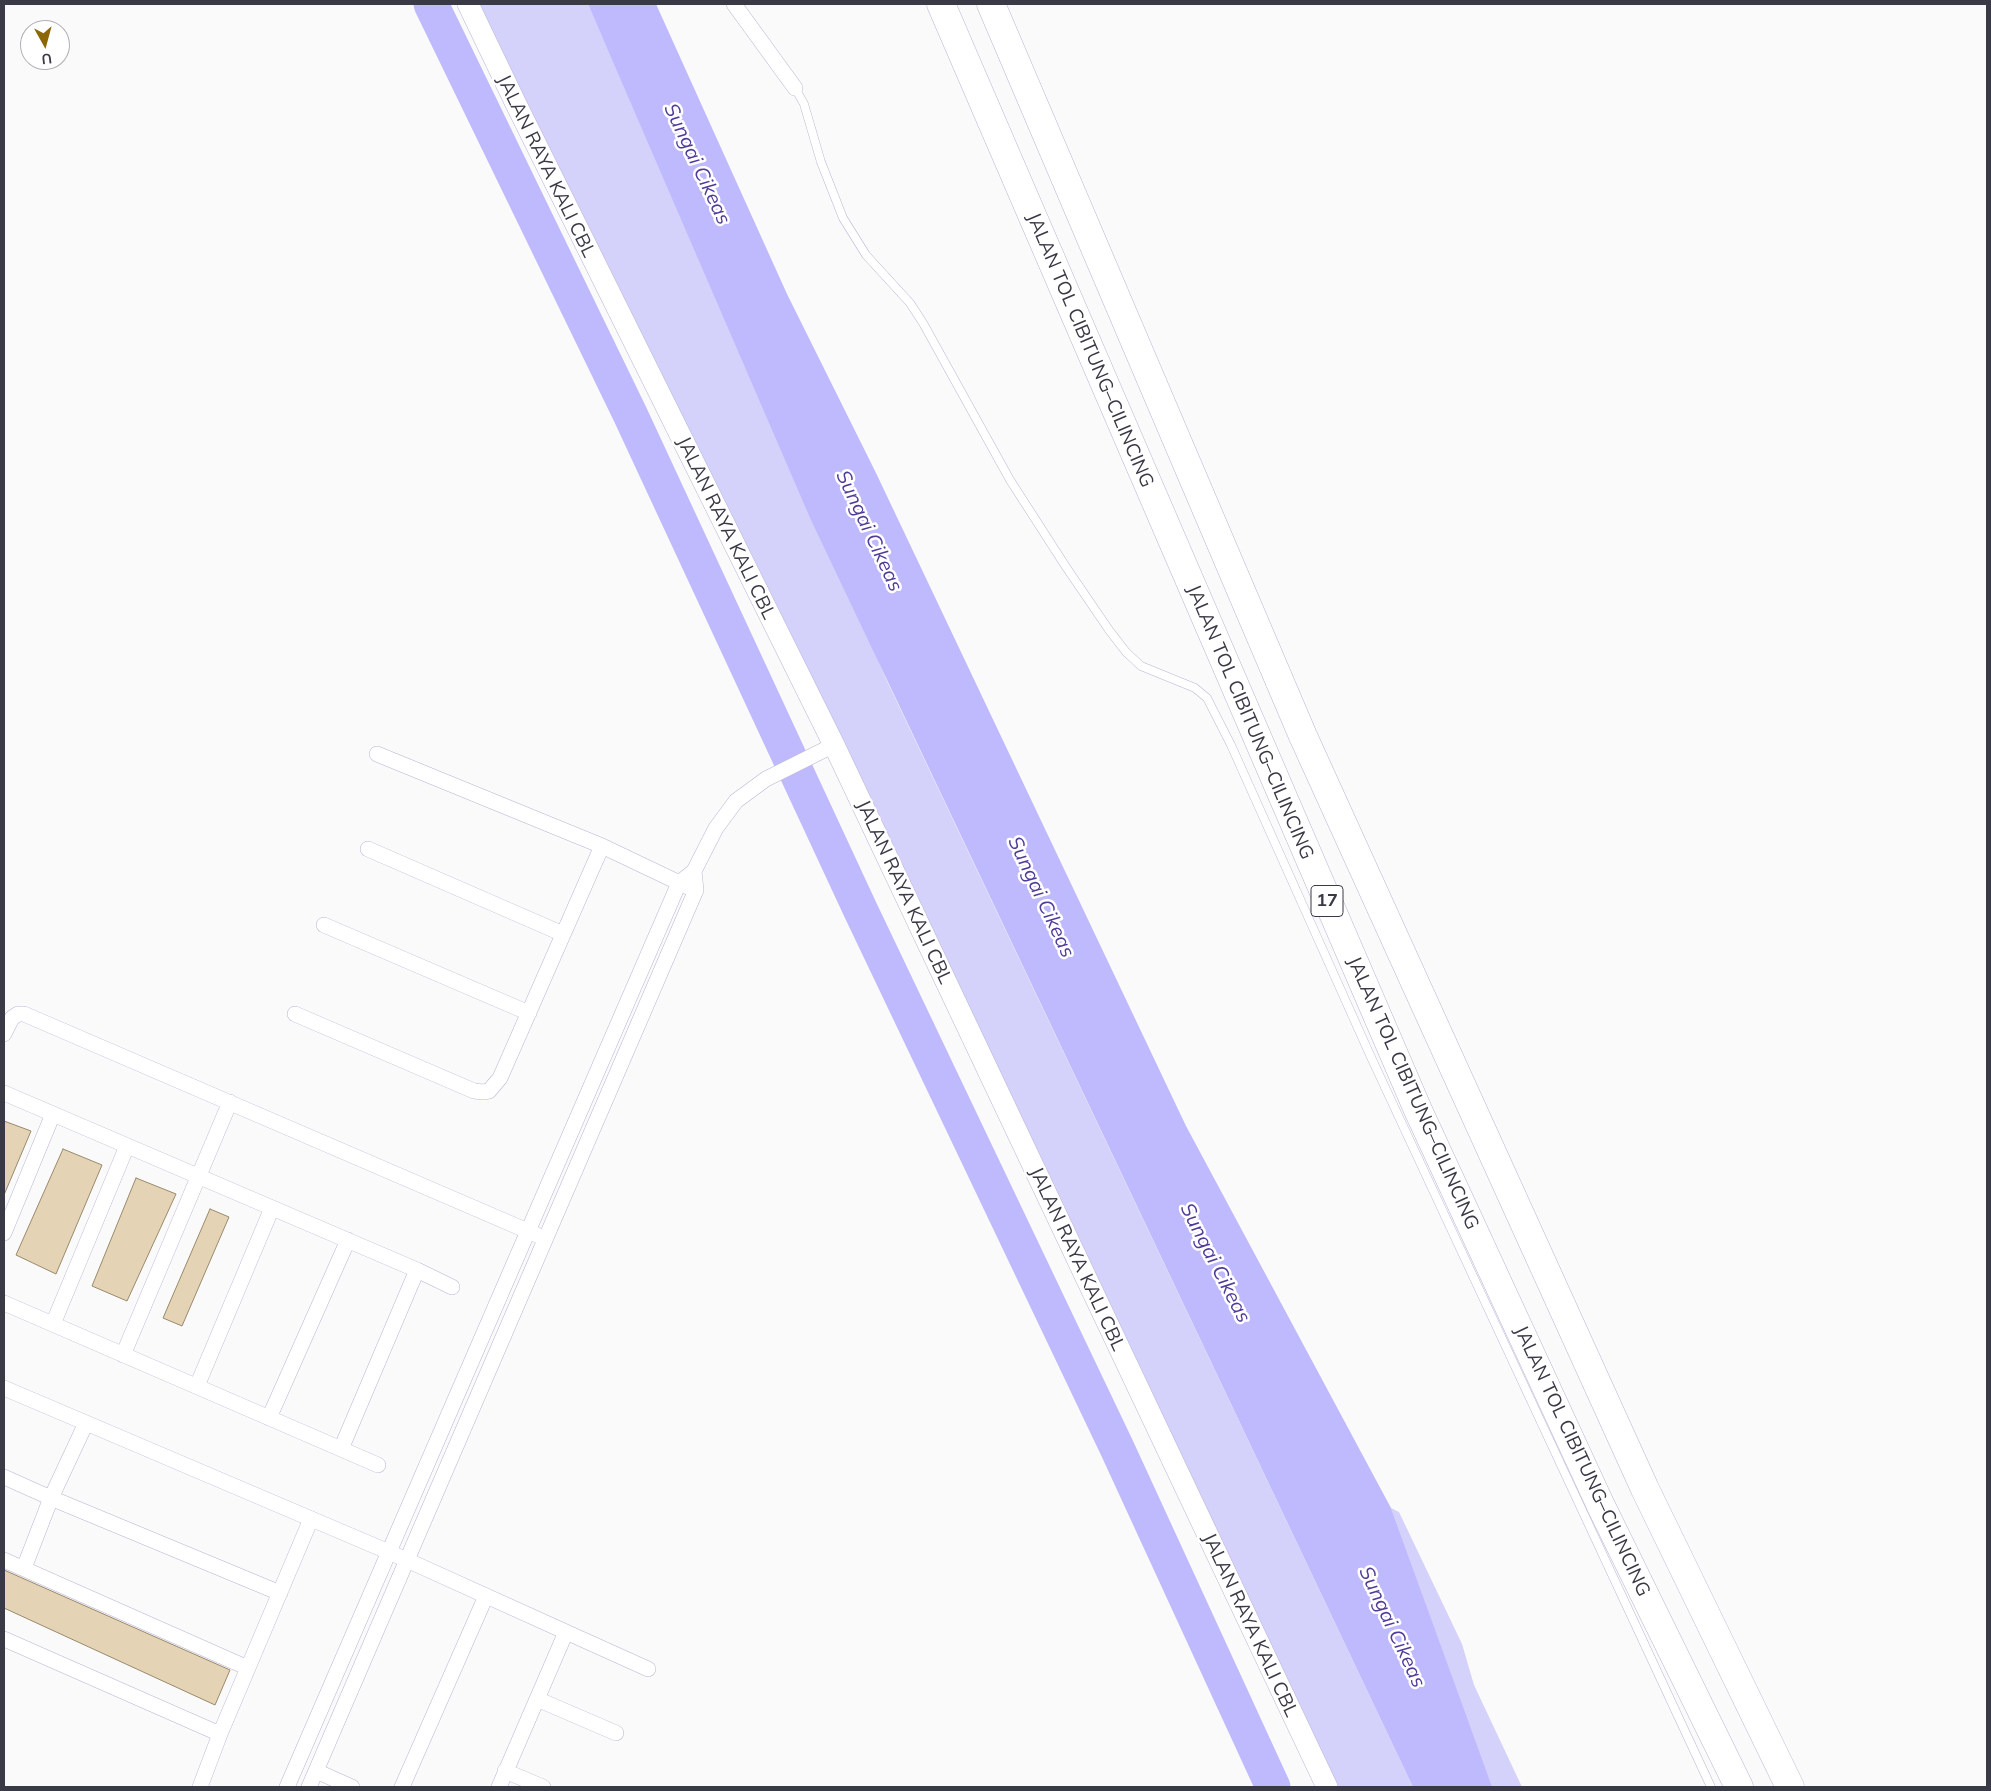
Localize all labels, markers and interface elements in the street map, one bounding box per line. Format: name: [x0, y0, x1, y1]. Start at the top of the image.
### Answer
north arrow: [20, 20, 70, 70]
text: U: [40, 49, 53, 68]
street label: JALAN RAYA KALI CBL: [492, 71, 600, 261]
water label: Sungai Cikeas: [658, 100, 736, 228]
street label: JALAN TOL CIBITUNG–CILINCING: [1022, 209, 1158, 491]
street label: JALAN RAYA KALI CBL: [672, 433, 780, 623]
water label: Sungai Cikeas: [830, 467, 908, 595]
street label: JALAN TOL CIBITUNG–CILINCING: [1182, 581, 1318, 863]
street label: JALAN RAYA KALI CBL: [851, 796, 957, 988]
water label: Sungai Cikeas: [1002, 833, 1080, 961]
road number: 17: [1311, 886, 1343, 916]
street label: JALAN TOL CIBITUNG–CILINCING: [1342, 953, 1484, 1233]
street label: JALAN RAYA KALI CBL: [1024, 1163, 1130, 1355]
water label: Sungai Cikeas: [1175, 1199, 1255, 1327]
street label: JALAN TOL CIBITUNG–CILINCING: [1509, 1322, 1655, 1600]
street label: JALAN RAYA KALI CBL: [1197, 1529, 1303, 1721]
water label: Sungai Cikeas: [1353, 1563, 1431, 1691]

